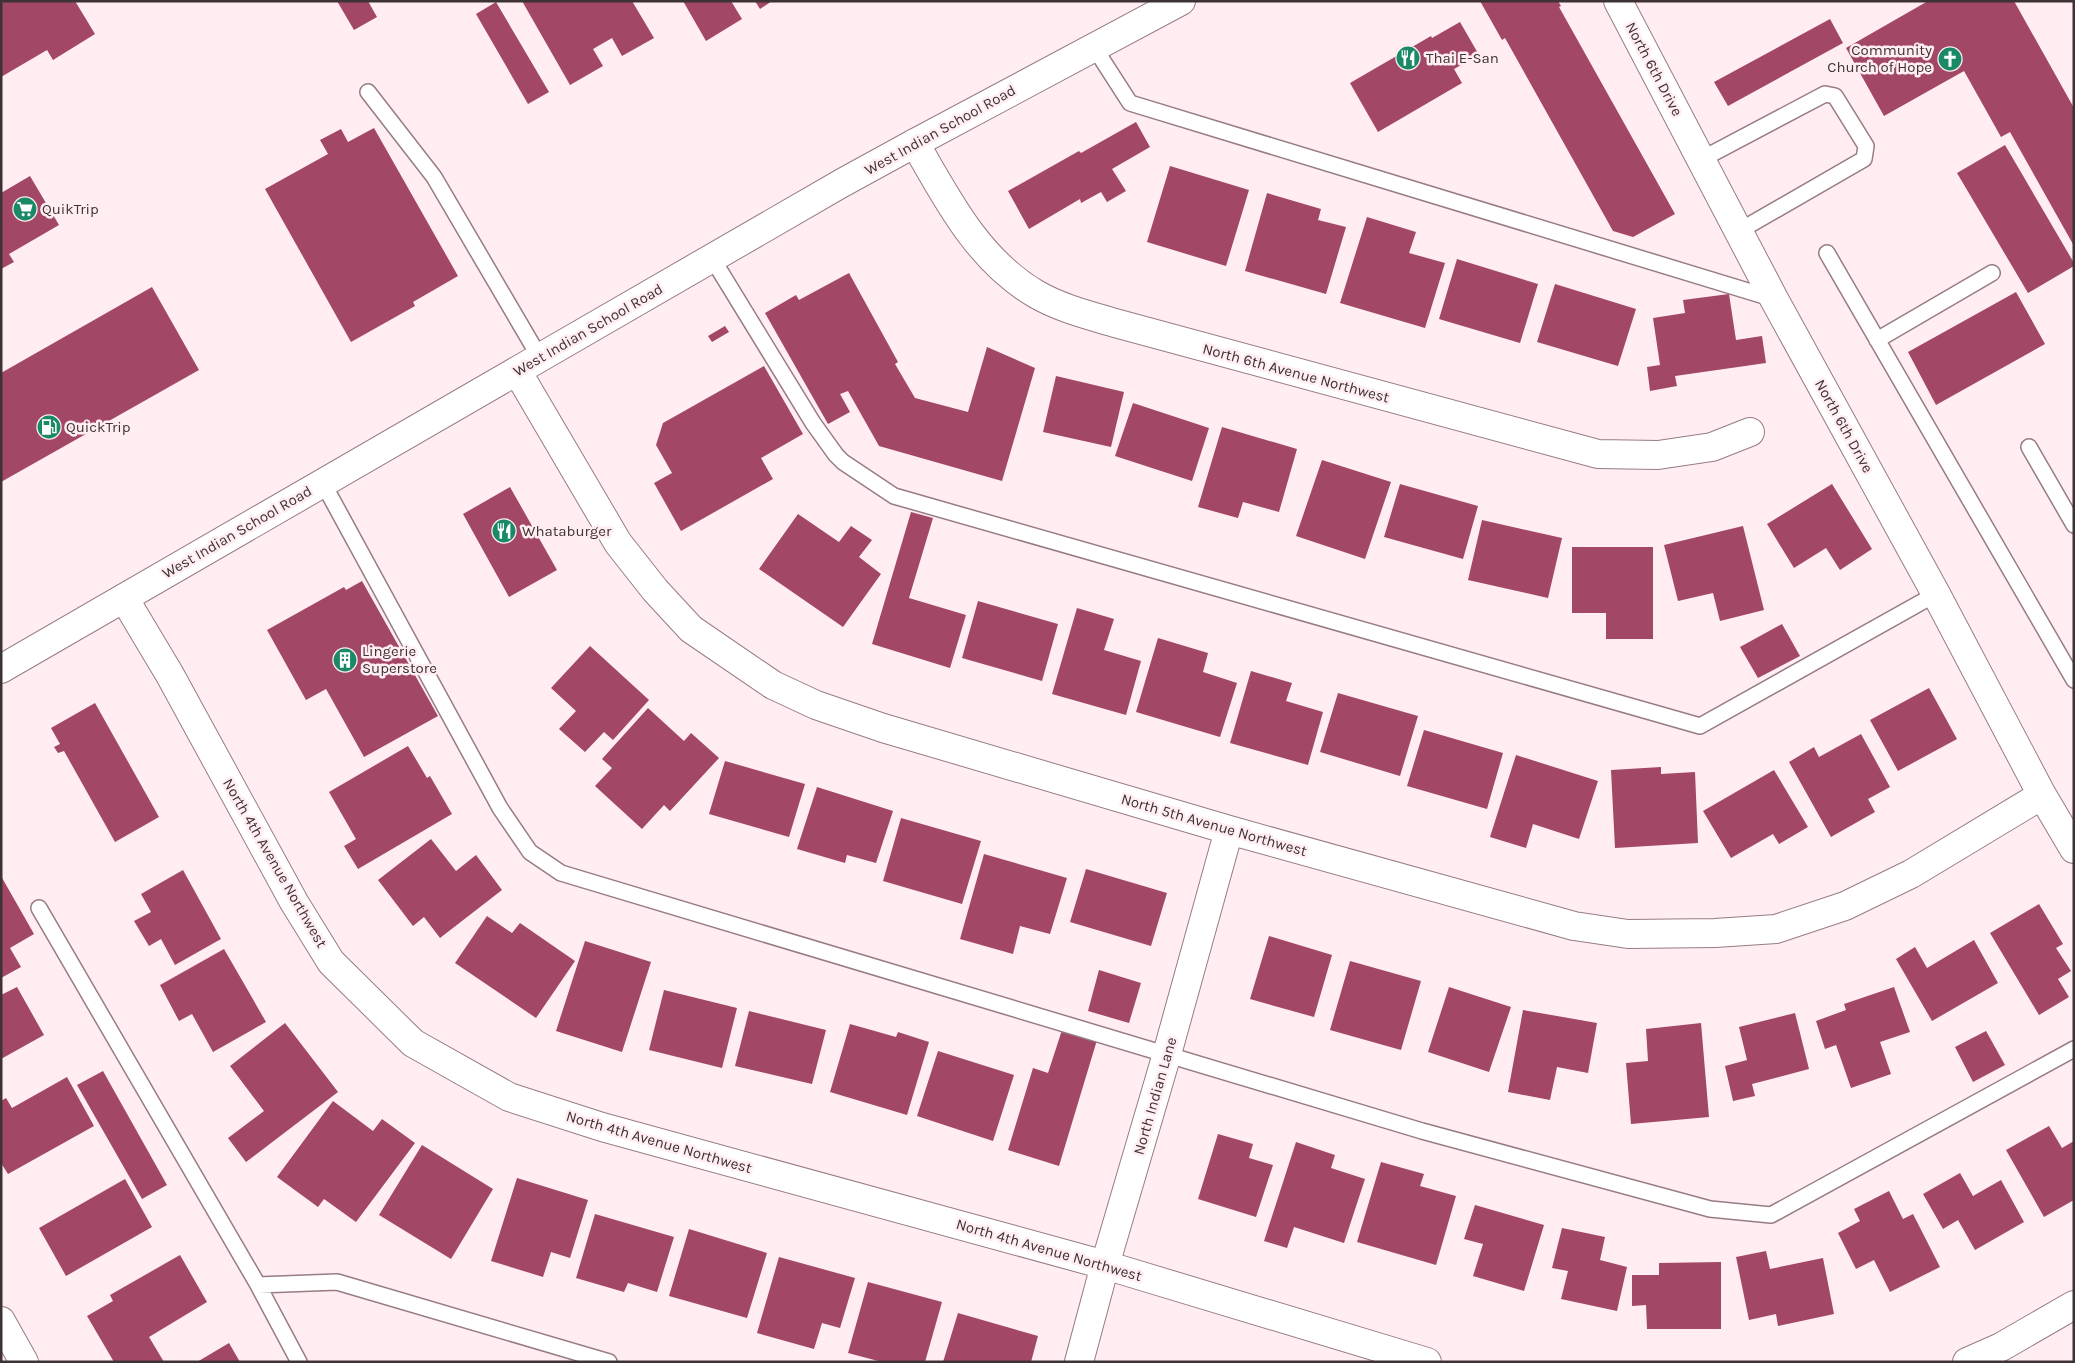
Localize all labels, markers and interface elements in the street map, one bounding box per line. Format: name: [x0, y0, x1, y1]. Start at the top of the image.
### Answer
street label: North 6th Drive: [1622, 19, 1686, 119]
place label: Community Church of Hope: [1827, 41, 1932, 76]
restaurant icon: Thai E-San: [1395, 45, 1421, 71]
church icon: Community Church of Hope: [1937, 46, 1963, 72]
place label: Thai E-San: [1426, 49, 1499, 67]
street label: West Indian School Road: [861, 81, 1019, 179]
supermarket icon: QuikTrip: [12, 196, 38, 222]
place label: QuikTrip: [42, 200, 99, 218]
street label: West Indian School Road: [510, 280, 666, 380]
street label: North 6th Avenue Northwest: [1201, 339, 1392, 407]
street label: North 6th Drive: [1811, 376, 1877, 476]
fuel station icon: QuickTrip: [36, 414, 62, 440]
place label: QuickTrip: [66, 418, 131, 436]
street label: West Indian School Road: [159, 482, 315, 582]
restaurant icon: Whataburger: [491, 518, 517, 544]
place label: Whataburger: [522, 522, 612, 540]
place label: Lingerie Superstore: [362, 642, 437, 677]
building icon: Lingerie Superstore: [332, 647, 358, 673]
street label: North 4th Avenue Northwest: [219, 775, 331, 951]
street label: North 5th Avenue Northwest: [1119, 790, 1309, 860]
street label: North Indian Lane: [1130, 1035, 1180, 1157]
street label: North 4th Avenue Northwest: [564, 1107, 754, 1177]
street label: North 4th Avenue Northwest: [954, 1215, 1144, 1285]

